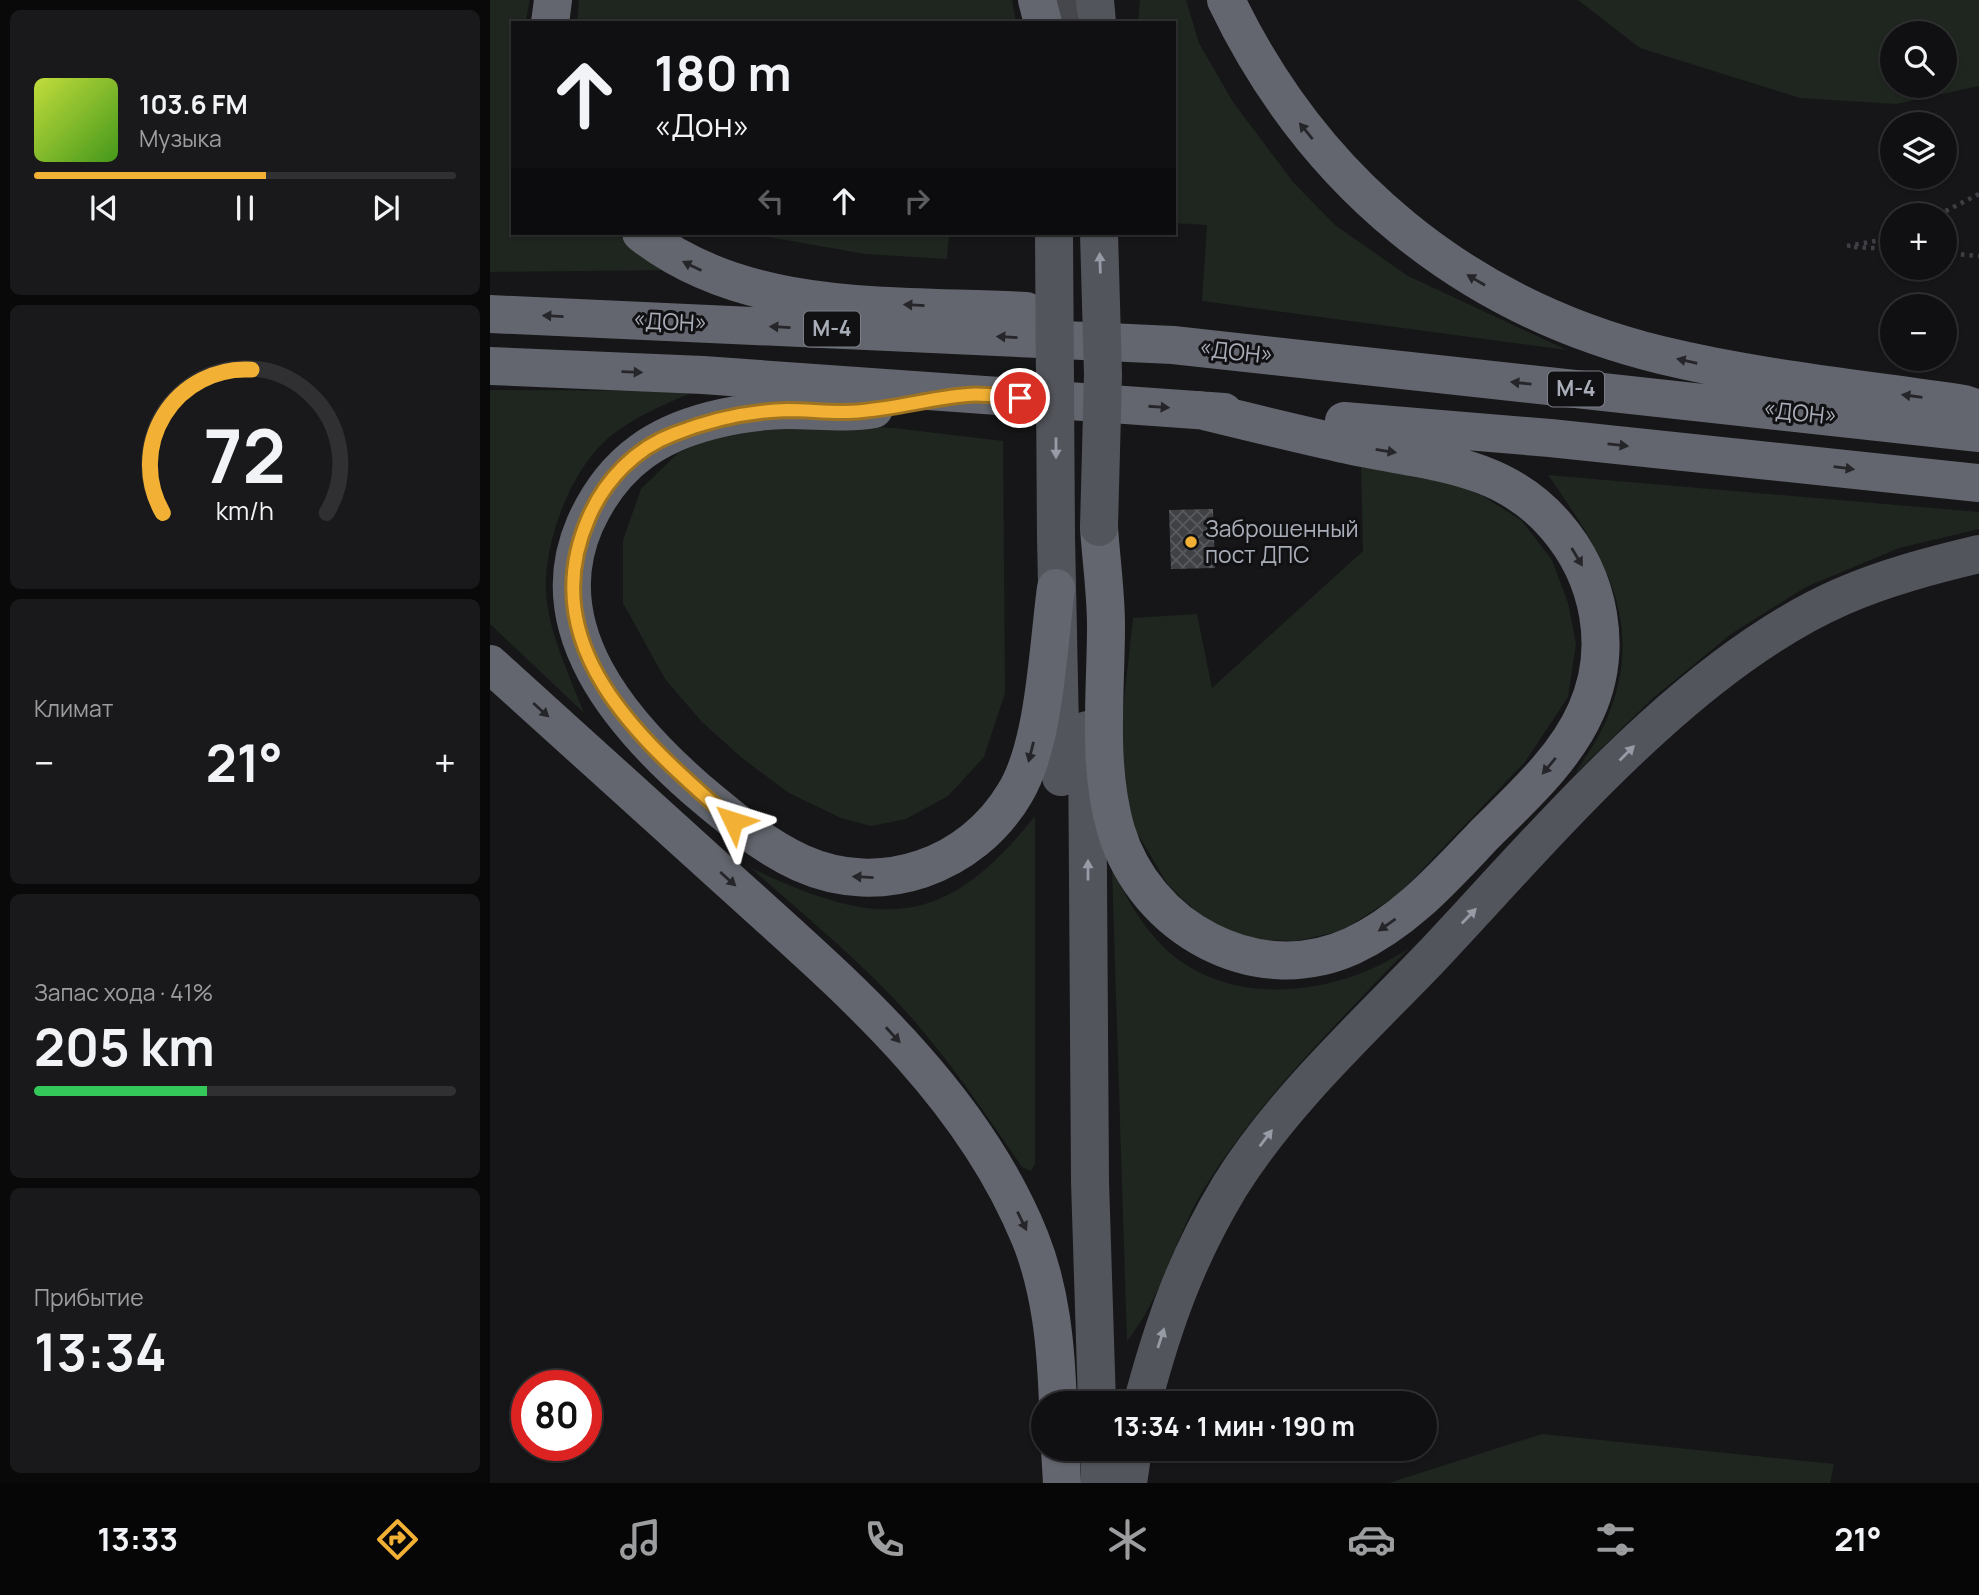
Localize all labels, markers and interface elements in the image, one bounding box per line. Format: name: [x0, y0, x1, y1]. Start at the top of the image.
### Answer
map controls: [1880, 21, 1957, 371]
button: search: [1880, 21, 1957, 98]
text: 180 m: [654, 39, 792, 106]
icon: ahead: [539, 49, 630, 140]
text: 103.6 FM: [139, 86, 248, 122]
text: «Дон»: [654, 103, 750, 147]
button: layers: [1880, 112, 1957, 189]
text: Музыка: [139, 122, 222, 154]
one-way arrow: [1299, 122, 1314, 140]
icon: left: [752, 182, 790, 220]
icon: ahead: [825, 182, 863, 220]
icon: right: [898, 182, 936, 220]
icon: previous: [85, 189, 123, 227]
icon: pause: [226, 189, 264, 227]
icon: next: [367, 189, 405, 227]
button: +: [1880, 203, 1957, 280]
one-way arrow: [1094, 251, 1106, 273]
one-way arrow: [682, 260, 702, 271]
one-way arrow: [1466, 274, 1486, 286]
button: −: [1880, 294, 1957, 371]
one-way arrow: [903, 300, 925, 311]
street label: «ДОН»: [632, 303, 708, 339]
one-way arrow: [542, 311, 564, 322]
road number: М-4: [804, 312, 860, 346]
one-way arrow: [769, 321, 791, 332]
one-way arrow: [996, 331, 1018, 342]
street label: «ДОН»: [1198, 331, 1275, 371]
one-way arrow: [1676, 355, 1698, 366]
one-way arrow: [621, 367, 643, 378]
pin: [990, 368, 1050, 428]
road number: М-4: [1548, 372, 1604, 406]
one-way arrow: [1510, 377, 1532, 388]
icon: arrive: [1001, 379, 1039, 417]
one-way arrow: [1901, 390, 1923, 401]
street label: «ДОН»: [1762, 392, 1839, 432]
one-way arrow: [1148, 402, 1170, 413]
text: 72: [204, 405, 286, 505]
one-way arrow: [1050, 437, 1061, 459]
one-way arrow: [1607, 439, 1629, 450]
one-way arrow: [1375, 446, 1397, 457]
one-way arrow: [1833, 462, 1855, 473]
text: km/h: [216, 493, 274, 528]
place label: Заброшенный пост ДПС: [1205, 512, 1359, 570]
marker: Заброшенный пост ДПС: [1183, 534, 1199, 550]
one-way arrow: [1570, 547, 1583, 566]
text: Климат: [34, 692, 113, 724]
one-way arrow: [532, 702, 550, 718]
text: 21°: [206, 727, 283, 798]
text: −: [34, 736, 55, 788]
text: +: [434, 736, 456, 788]
one-way arrow: [1025, 741, 1036, 763]
one-way arrow: [1619, 745, 1635, 762]
one-way arrow: [1542, 757, 1557, 774]
position arrow: [696, 784, 770, 858]
one-way arrow: [1082, 859, 1094, 881]
one-way arrow: [719, 871, 737, 887]
one-way arrow: [852, 871, 874, 882]
one-way arrow: [1461, 908, 1478, 925]
one-way arrow: [1378, 918, 1396, 932]
text: Запас хода · 41%: [34, 976, 213, 1008]
text: 205 km: [34, 1011, 215, 1082]
one-way arrow: [885, 1026, 901, 1043]
one-way arrow: [1259, 1129, 1273, 1147]
one-way arrow: [1016, 1211, 1027, 1231]
text: Прибытие: [34, 1281, 144, 1313]
text: 13:34: [34, 1316, 167, 1387]
one-way arrow: [1156, 1327, 1166, 1348]
speed limit sign: 80: [511, 1370, 602, 1461]
text: 13:34 · 1 мин · 190 m: [1113, 1408, 1355, 1444]
icon: directions: [373, 1515, 422, 1564]
icon: music: [616, 1515, 665, 1564]
icon: phone: [860, 1515, 909, 1564]
icon: climate: [1103, 1515, 1152, 1564]
icon: car: [1347, 1515, 1396, 1564]
icon: filters: [1591, 1515, 1640, 1564]
text: 13:33: [97, 1517, 178, 1561]
text: 21°: [1834, 1517, 1882, 1561]

